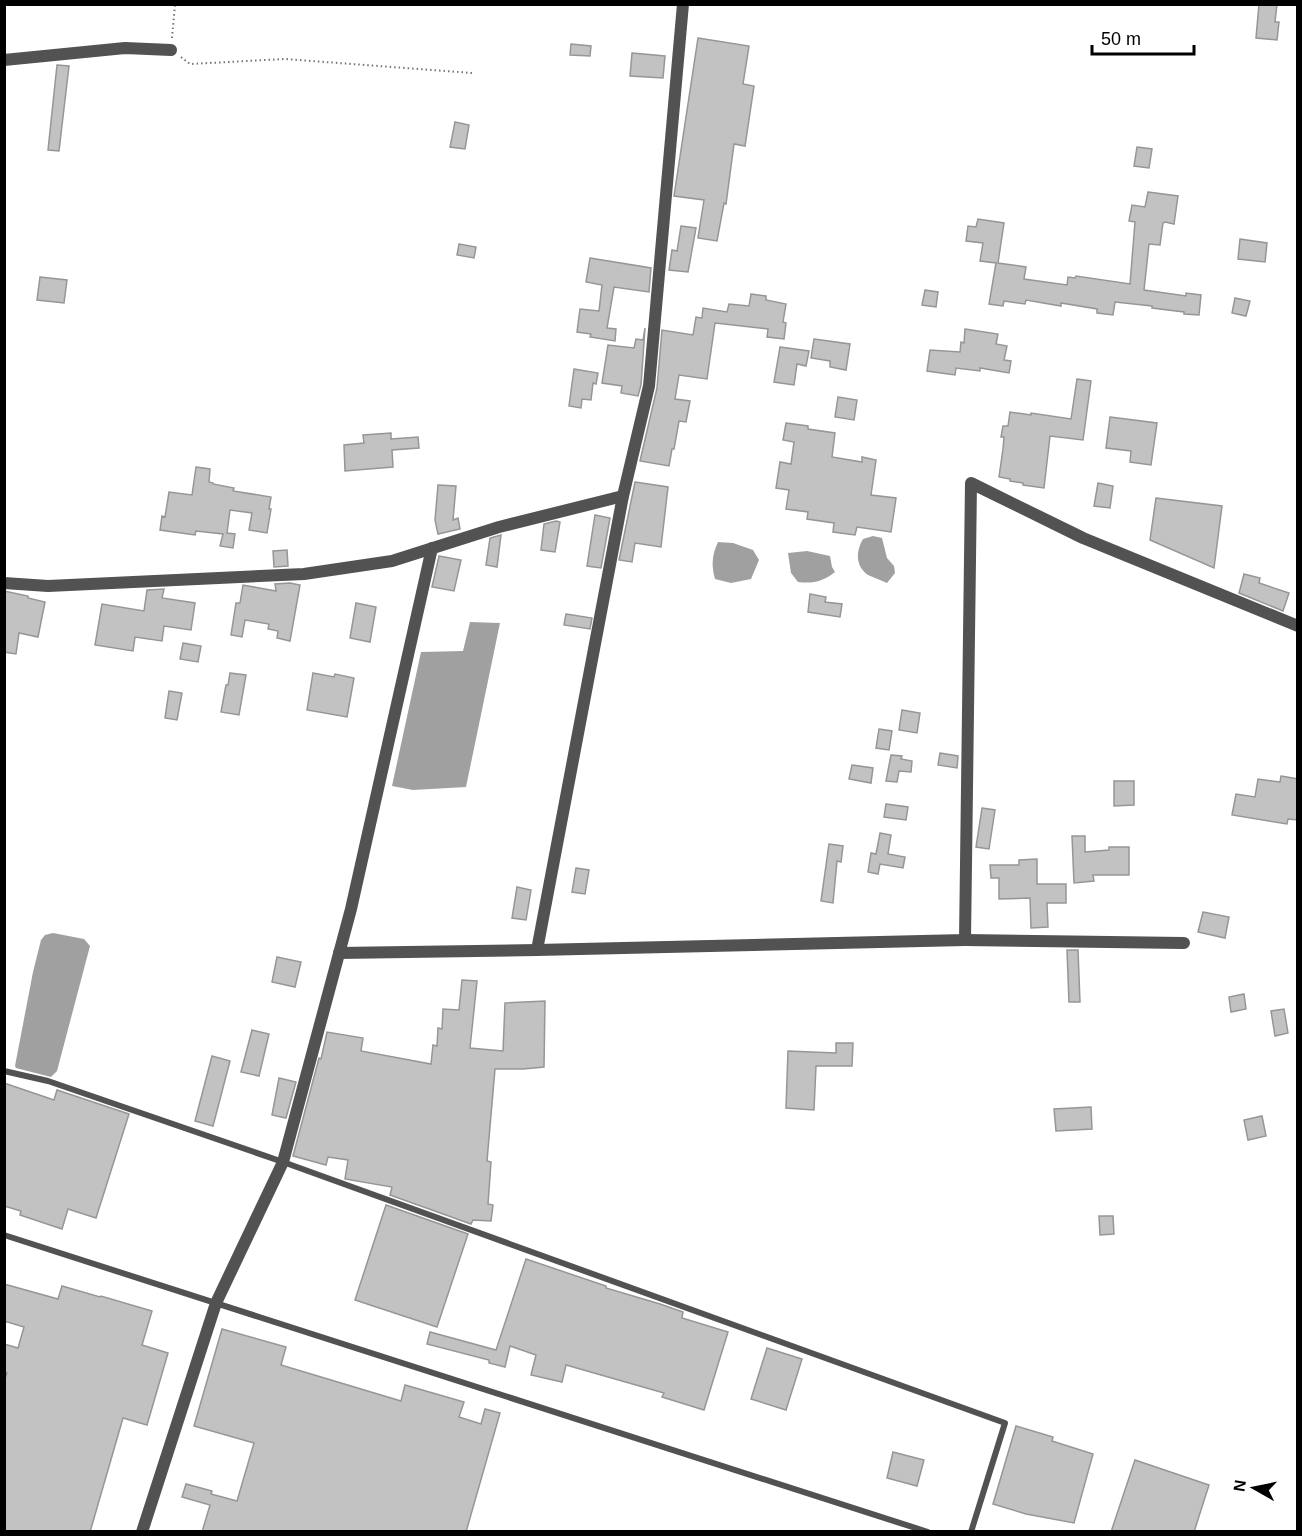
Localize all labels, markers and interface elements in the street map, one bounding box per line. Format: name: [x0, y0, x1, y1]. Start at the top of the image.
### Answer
scale bar: [1092, 18, 1194, 56]
text: 50 m: [1101, 29, 1141, 49]
north arrow: [1224, 1458, 1284, 1518]
text: N: [1230, 1479, 1249, 1493]

